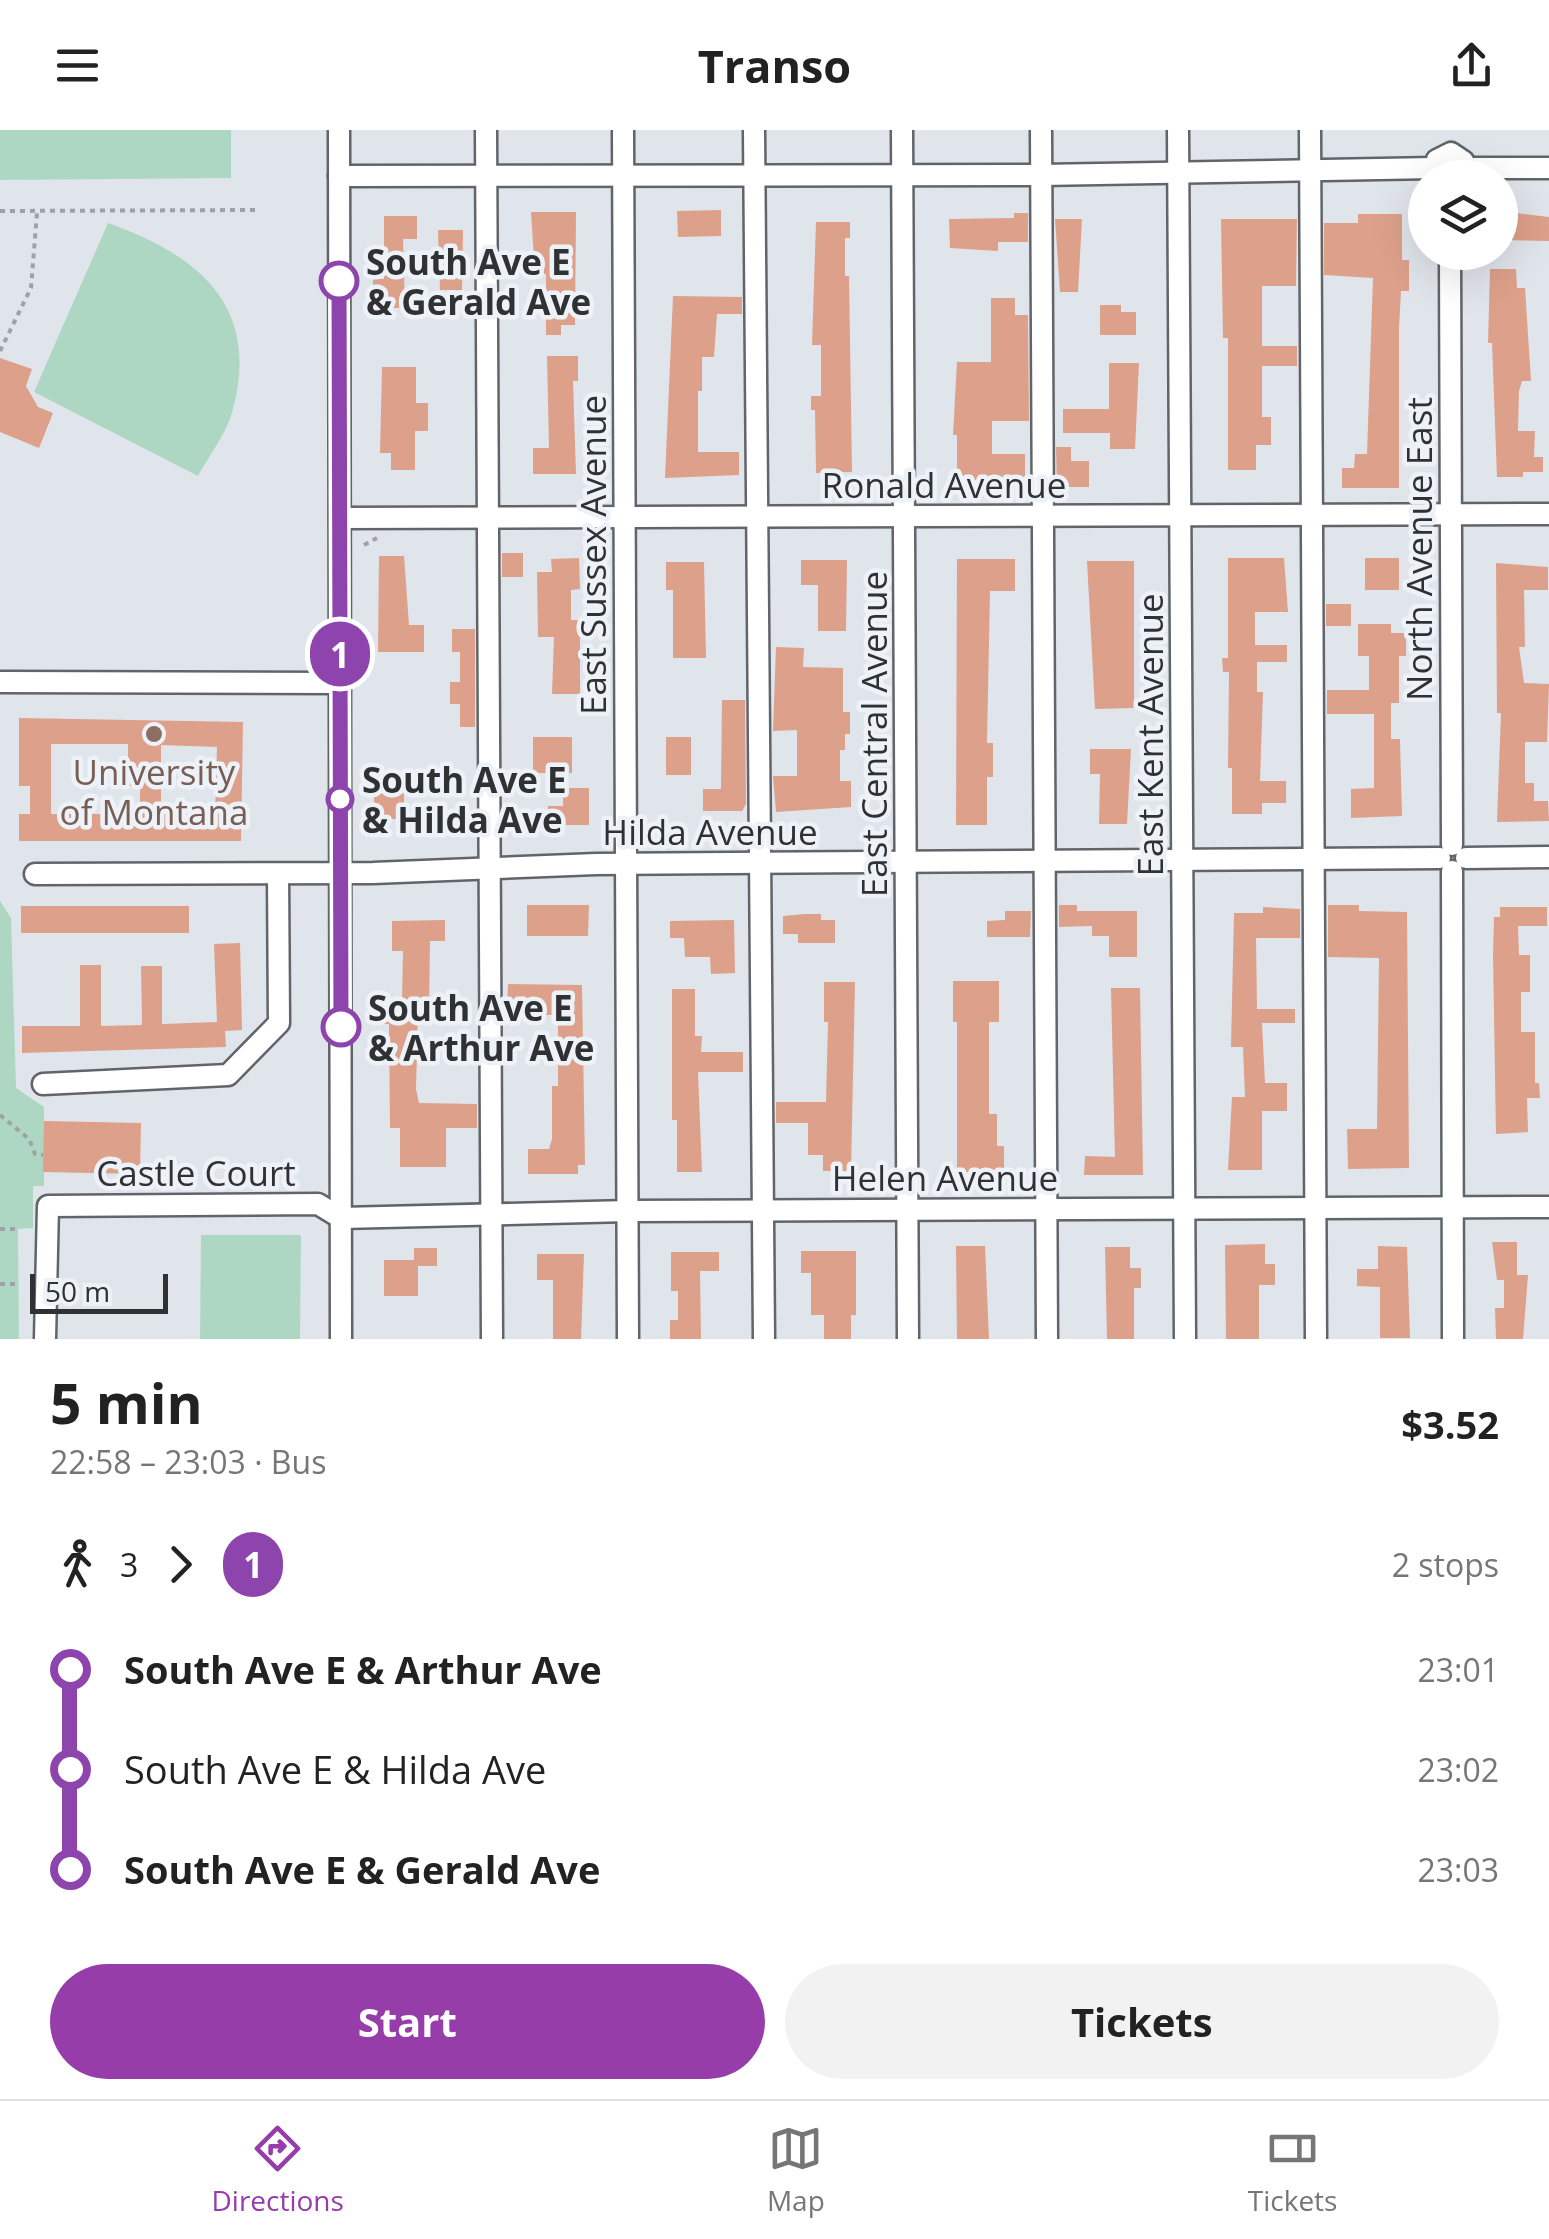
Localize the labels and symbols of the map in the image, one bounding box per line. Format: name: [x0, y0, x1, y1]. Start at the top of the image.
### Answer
place label: South Ave E & Gerald Ave: [366, 238, 591, 325]
marker: South Ave E & Gerald Ave: [320, 262, 358, 300]
street label: East Sussex Avenue: [569, 395, 616, 715]
street label: North Avenue East: [1395, 397, 1442, 701]
street label: Ronald Avenue: [822, 461, 1066, 508]
street label: East Central Avenue: [850, 571, 897, 897]
street label: East Kent Avenue: [1126, 593, 1173, 877]
line badge: 1: [308, 622, 372, 686]
marker: University of Montana: [143, 723, 165, 745]
place label: University of Montana: [60, 748, 248, 835]
place label: South Ave E & Hilda Ave: [362, 756, 567, 843]
marker: South Ave E & Hilda Ave: [327, 786, 353, 812]
street label: Hilda Avenue: [602, 808, 818, 855]
place label: South Ave E & Arthur Ave: [368, 984, 594, 1071]
marker: South Ave E & Arthur Ave: [322, 1008, 360, 1046]
street label: Castle Court: [96, 1149, 296, 1196]
street label: Helen Avenue: [832, 1154, 1058, 1201]
scale bar: [30, 1269, 168, 1314]

